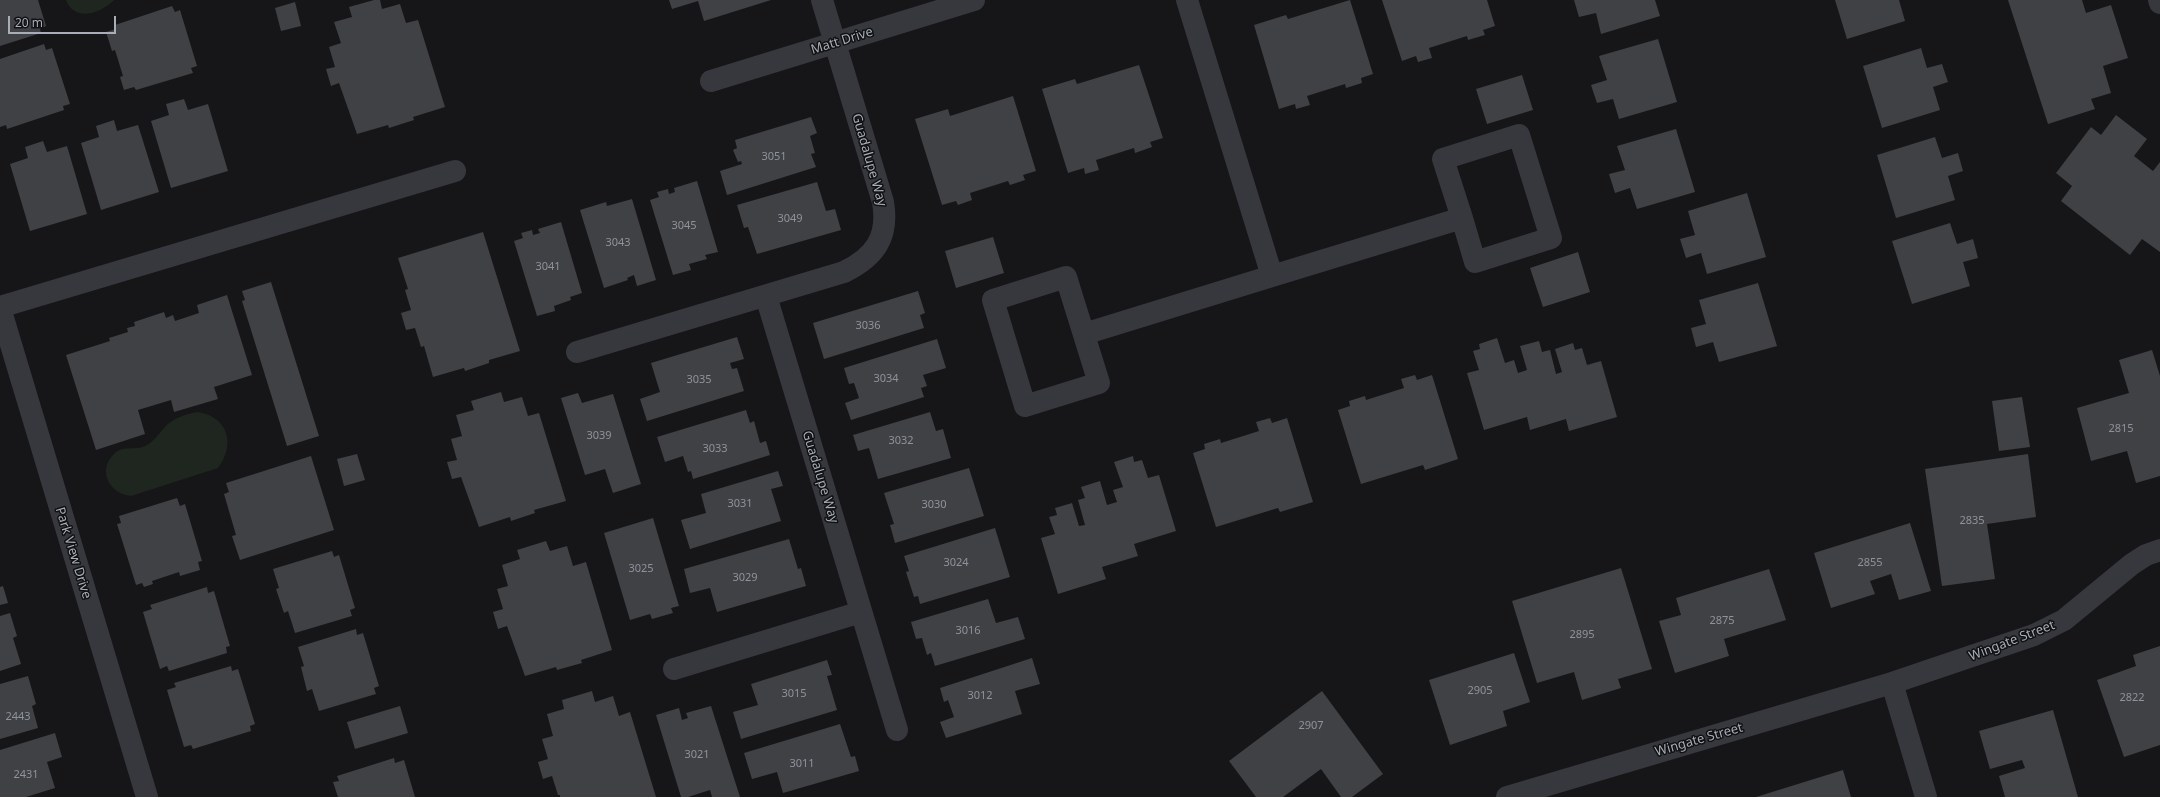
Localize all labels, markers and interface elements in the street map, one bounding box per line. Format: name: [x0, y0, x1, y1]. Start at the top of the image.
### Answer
scale bar: [10, 8, 118, 34]
text: 20 m: [15, 14, 43, 31]
street label: Matt Drive: [809, 24, 875, 58]
street label: Guadalupe Way: [848, 112, 890, 208]
house number: 3051: [761, 150, 787, 164]
house number: 3049: [777, 212, 803, 226]
house number: 3045: [671, 219, 697, 233]
house number: 3043: [605, 236, 631, 250]
house number: 3041: [535, 260, 561, 274]
house number: 3036: [855, 319, 881, 333]
house number: 3034: [873, 372, 899, 386]
house number: 3035: [686, 373, 712, 387]
house number: 2815: [2108, 422, 2134, 436]
house number: 3039: [586, 429, 612, 443]
street label: Guadalupe Way: [799, 429, 841, 525]
house number: 3032: [888, 434, 914, 448]
house number: 3033: [702, 442, 728, 456]
house number: 3031: [727, 497, 753, 511]
house number: 3030: [921, 498, 947, 512]
street label: Park View Drive: [52, 505, 94, 601]
house number: 2835: [1959, 514, 1985, 528]
house number: 3024: [943, 556, 969, 570]
house number: 2855: [1857, 556, 1883, 570]
house number: 3025: [628, 562, 654, 576]
house number: 3029: [732, 571, 758, 585]
house number: 2875: [1709, 614, 1735, 628]
street label: Wingate Street: [1967, 618, 2057, 664]
house number: 3016: [955, 624, 981, 638]
house number: 2895: [1569, 628, 1595, 642]
house number: 2905: [1467, 684, 1493, 698]
house number: 3015: [781, 687, 807, 701]
house number: 3012: [967, 689, 993, 703]
house number: 2822: [2119, 691, 2145, 705]
house number: 2443: [5, 710, 31, 724]
house number: 2907: [1298, 719, 1324, 733]
street label: Wingate Street: [1653, 720, 1745, 760]
house number: 3021: [684, 748, 710, 762]
house number: 3011: [789, 757, 815, 771]
house number: 2431: [13, 768, 39, 782]

